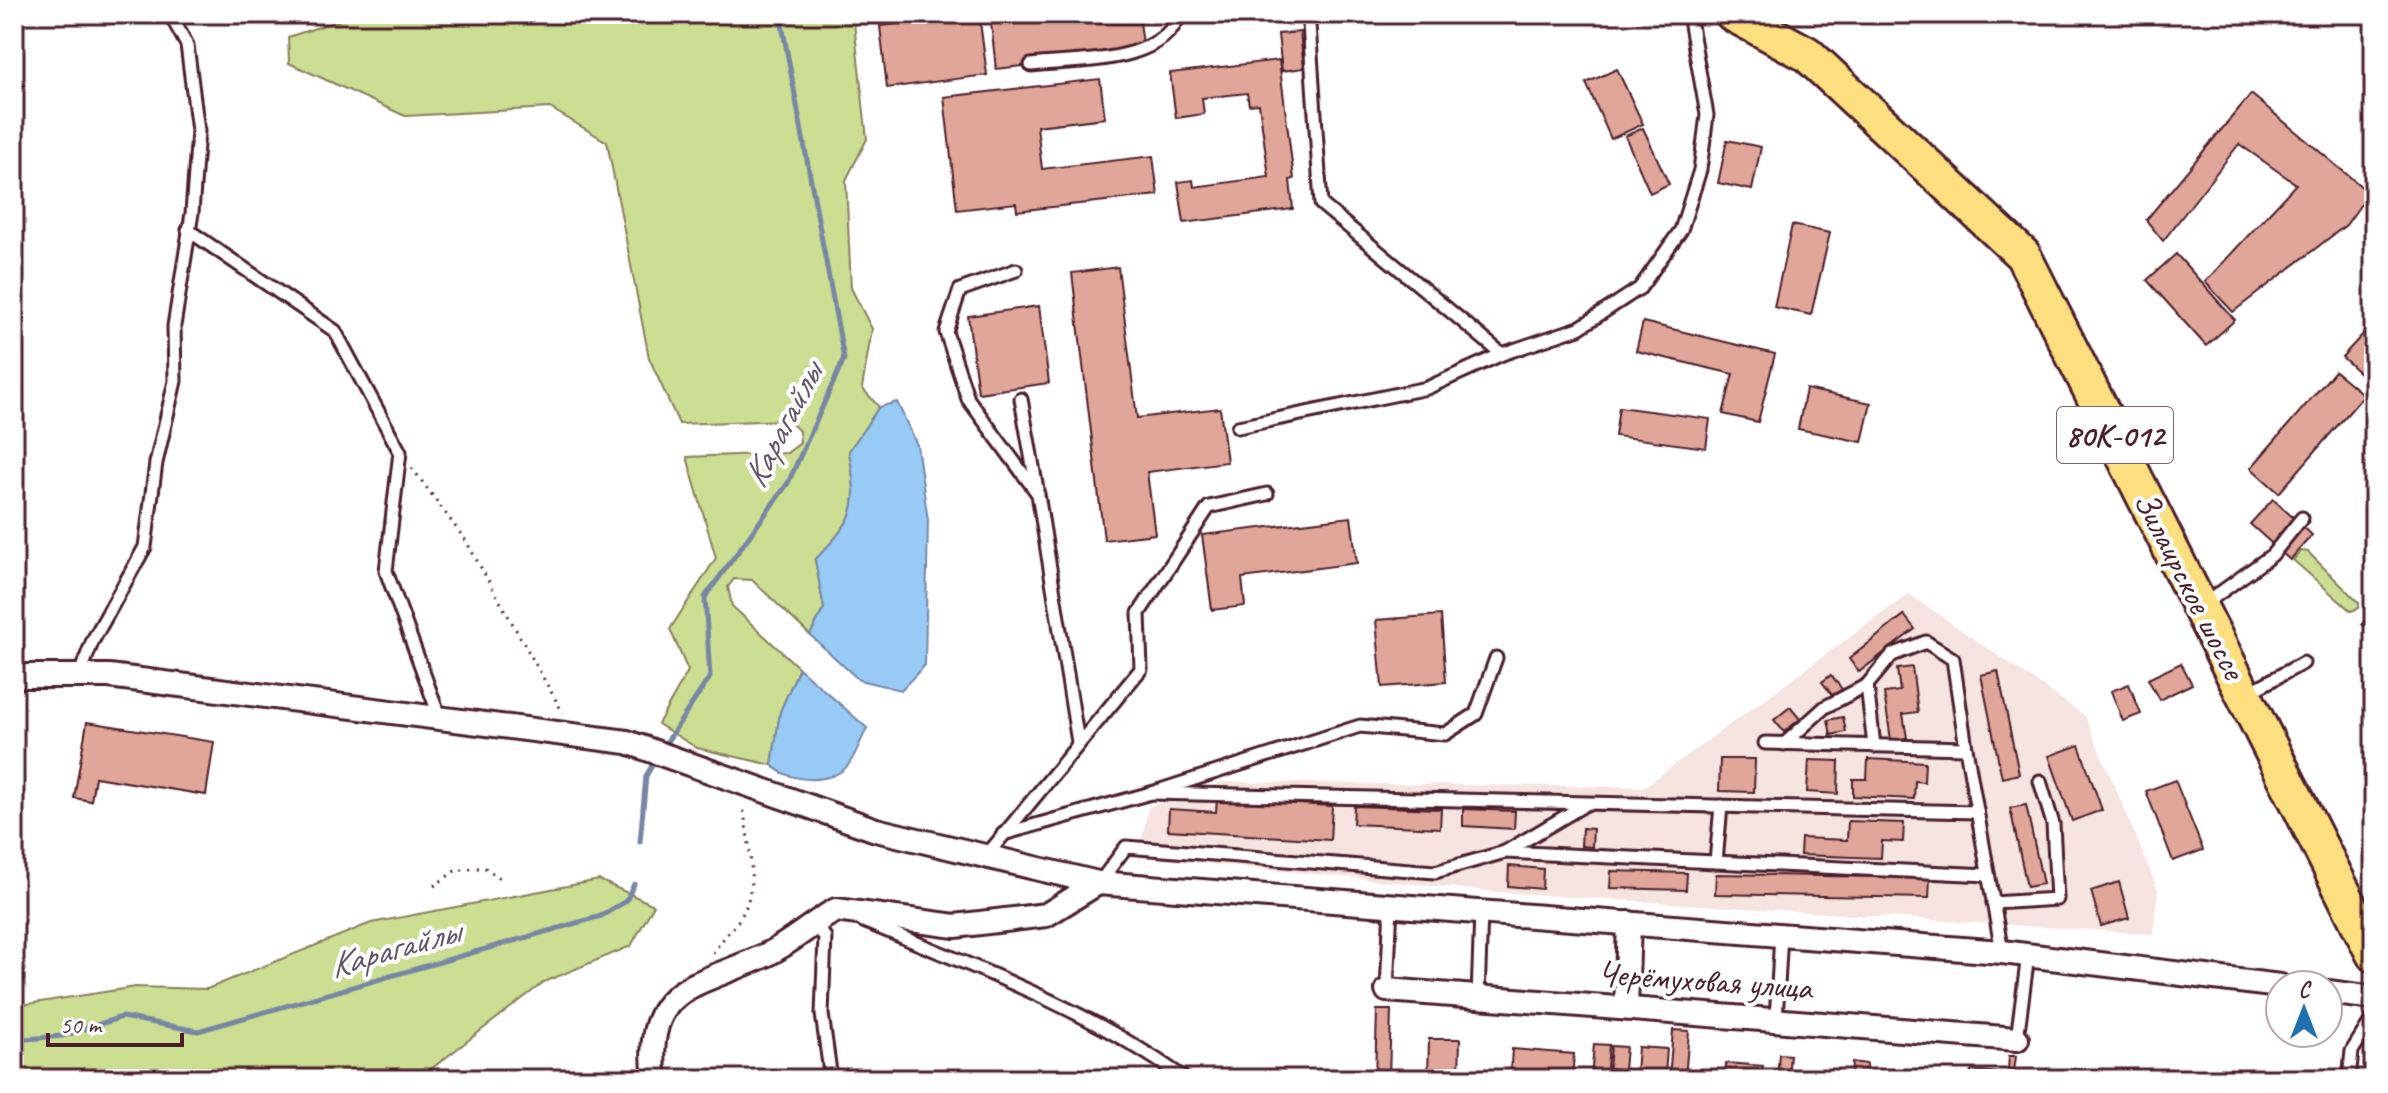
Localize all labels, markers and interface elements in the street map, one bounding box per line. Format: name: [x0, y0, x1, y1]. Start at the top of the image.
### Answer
water label: Карагайлы: [731, 350, 835, 495]
road number: 80К-012: [2057, 407, 2173, 463]
street label: Зилаирское шоссе: [2124, 484, 2257, 689]
water label: Карагайлы: [324, 906, 470, 988]
street label: Черёмуховая улица: [1597, 951, 1815, 1009]
north arrow: [2264, 969, 2344, 1049]
text: С: [2299, 976, 2313, 1004]
scale bar: [48, 997, 182, 1047]
text: 50 m: [60, 1010, 103, 1040]

